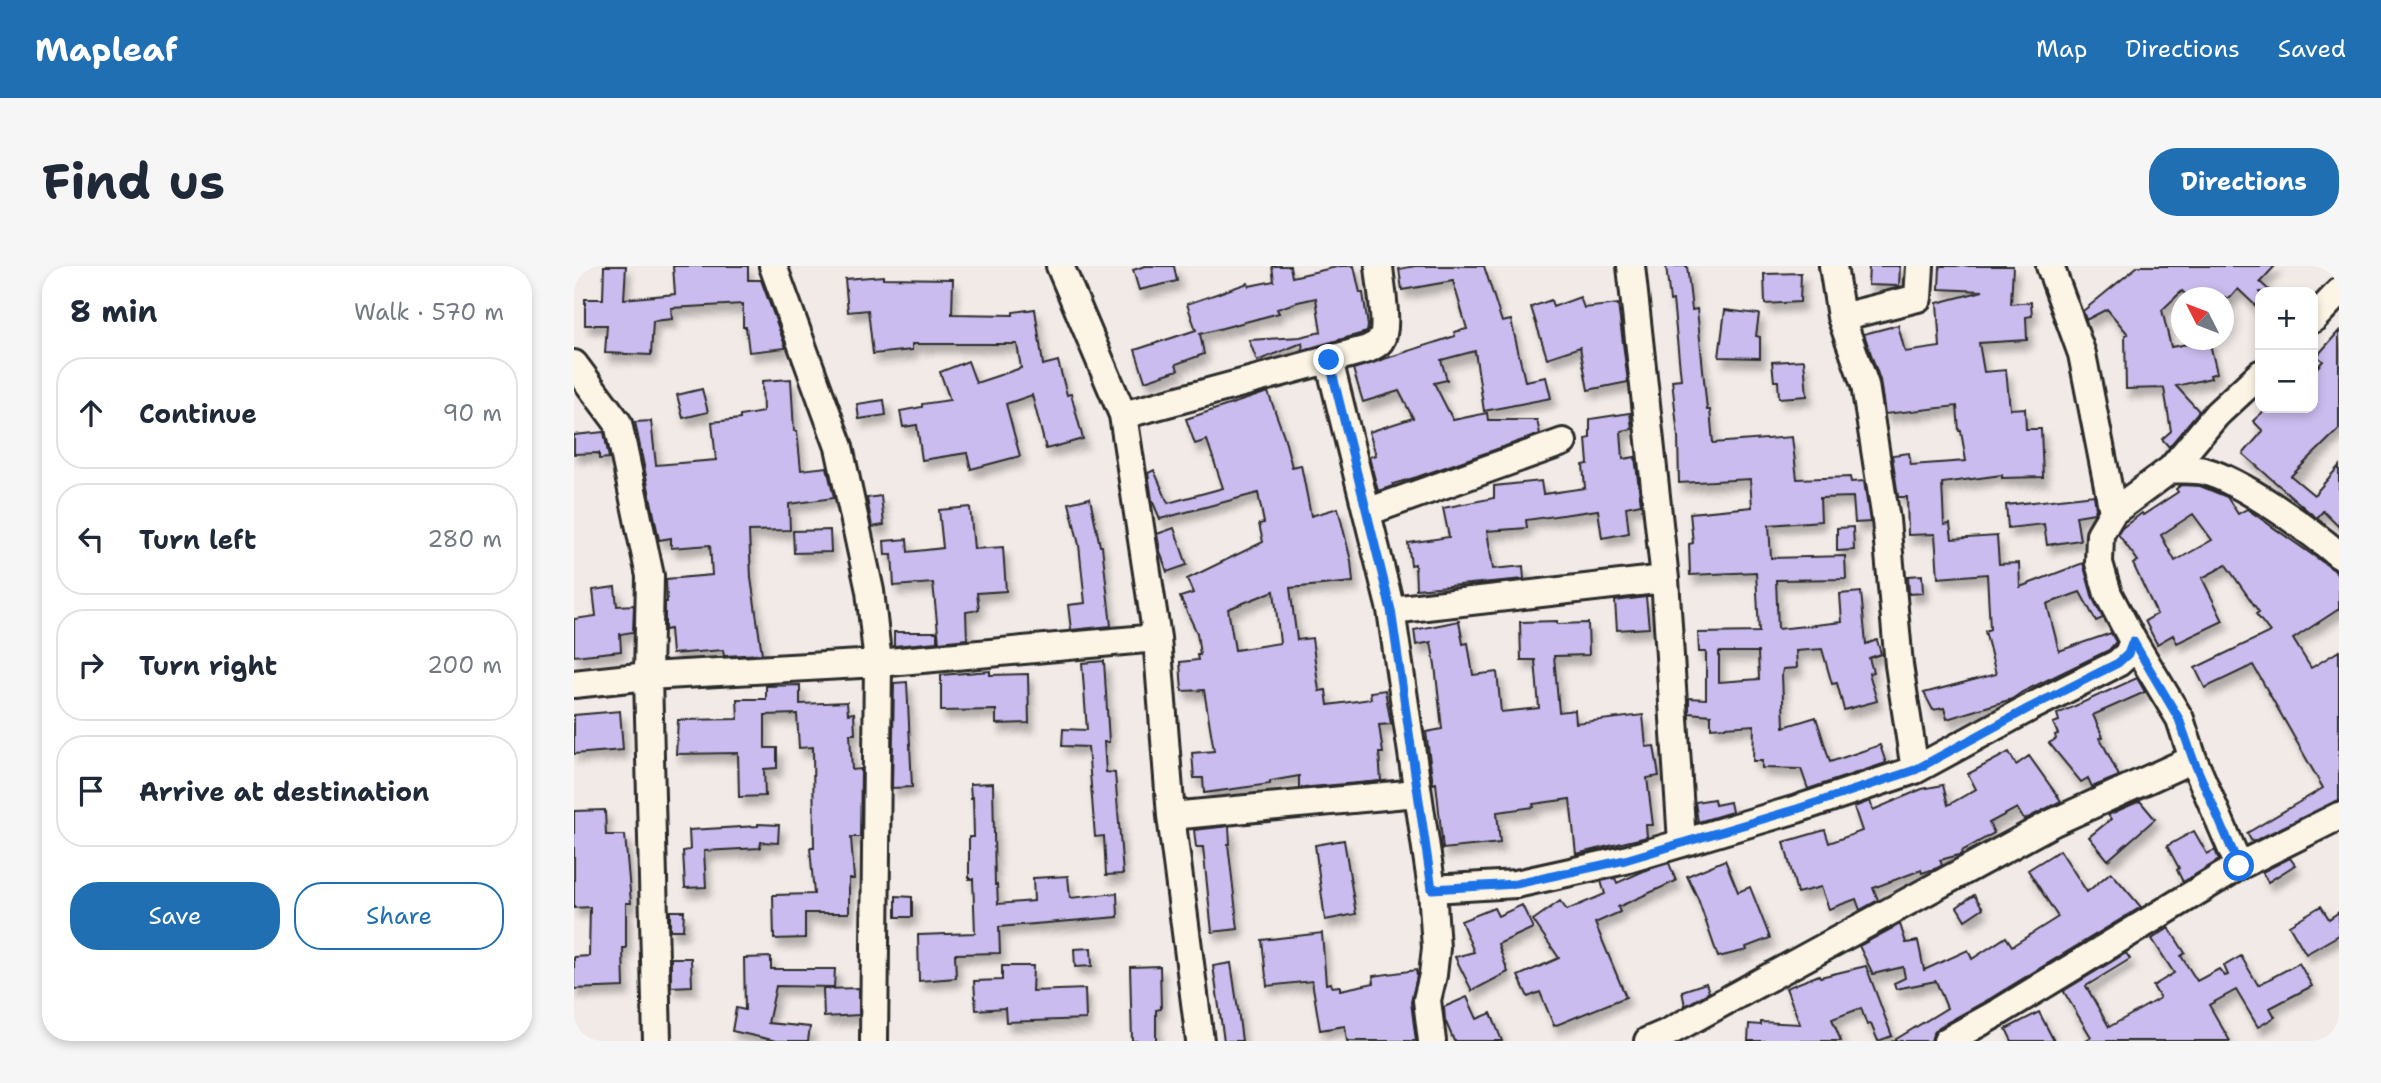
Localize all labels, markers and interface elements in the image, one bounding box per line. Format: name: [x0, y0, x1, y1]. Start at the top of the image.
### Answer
text: Mapleaf: [35, 27, 178, 72]
text: Map: [2036, 33, 2087, 65]
text: Directions: [2125, 33, 2240, 65]
text: Saved: [2278, 33, 2346, 65]
button: Directions: [2149, 148, 2339, 216]
text: Find us: [42, 149, 225, 215]
north arrow: [2171, 287, 2234, 350]
map controls: [2255, 287, 2318, 413]
button: +: [2255, 287, 2318, 350]
text: 8 min: [70, 291, 157, 332]
text: Walk · 570 m: [354, 297, 504, 327]
route end: [1313, 344, 1344, 375]
button: −: [2255, 350, 2318, 413]
icon: ahead: [72, 394, 110, 432]
text: Continue: [139, 396, 257, 431]
text: 90 m: [442, 398, 502, 428]
icon: left: [72, 520, 110, 558]
text: Turn left: [139, 522, 256, 557]
text: 280 m: [427, 524, 502, 554]
icon: right: [72, 646, 110, 684]
text: Turn right: [139, 648, 277, 683]
text: 200 m: [427, 650, 502, 680]
icon: arrive: [72, 772, 110, 810]
text: Arrive at destination: [139, 774, 429, 809]
route start: [2223, 850, 2254, 881]
button: Save: [70, 882, 280, 950]
button: Share: [294, 882, 504, 950]

